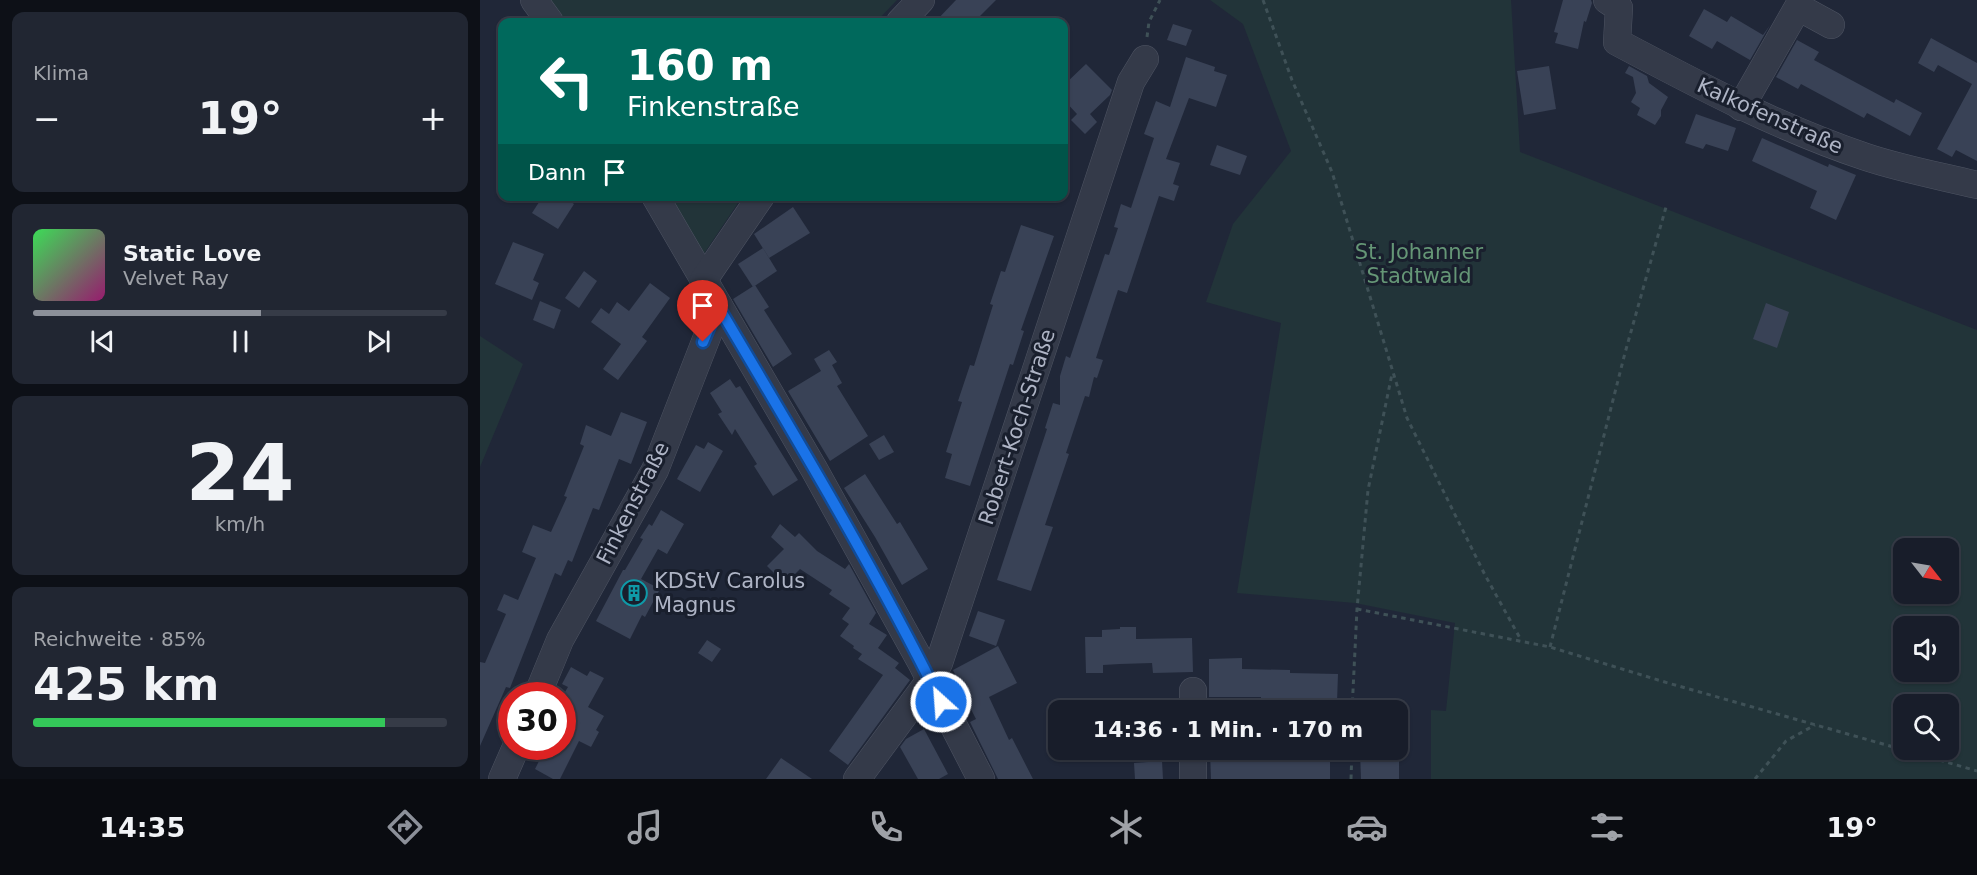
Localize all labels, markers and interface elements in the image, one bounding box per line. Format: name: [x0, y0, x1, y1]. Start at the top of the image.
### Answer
text: 160 m: [627, 41, 773, 90]
icon: left: [528, 42, 606, 120]
text: Klima: [33, 61, 89, 85]
street label: Kalkofenstraße: [1693, 73, 1847, 159]
text: Finkenstraße: [627, 91, 800, 122]
text: 19°: [197, 92, 283, 145]
text: −: [33, 99, 61, 138]
text: +: [419, 99, 447, 138]
icon: arrive: [598, 156, 631, 189]
text: Dann: [528, 160, 586, 185]
park label: St. Johanner Stadtwald: [1355, 240, 1484, 288]
text: Static Love: [123, 241, 261, 266]
text: Velvet Ray: [123, 266, 229, 290]
pin: [677, 280, 728, 342]
icon: arrive: [686, 289, 719, 322]
icon: previous: [86, 325, 119, 358]
icon: pause: [224, 325, 257, 358]
icon: next: [362, 325, 395, 358]
street label: Robert-Koch-Straße: [974, 326, 1060, 528]
text: 24: [186, 428, 294, 518]
street label: Finkenstraße: [592, 438, 674, 568]
text: km/h: [215, 512, 265, 536]
north arrow: [1893, 538, 1959, 604]
map controls: [1893, 538, 1959, 760]
place label: KDStV Carolus Magnus: [654, 569, 805, 617]
building icon: KDStV Carolus Magnus: [619, 578, 649, 608]
button: sound: [1893, 616, 1959, 682]
text: Reichweite · 85%: [33, 627, 205, 651]
text: 425 km: [33, 658, 219, 711]
position arrow: [909, 670, 973, 734]
speed limit sign: 30: [498, 682, 576, 760]
button: search: [1893, 694, 1959, 760]
text: 14:36 · 1 Min. · 170 m: [1093, 717, 1363, 742]
icon: directions: [384, 806, 426, 848]
icon: music: [624, 806, 666, 848]
icon: phone: [865, 806, 907, 848]
icon: climate: [1105, 806, 1147, 848]
icon: car: [1346, 806, 1388, 848]
icon: filters: [1586, 806, 1628, 848]
text: 14:35: [99, 812, 185, 843]
text: 19°: [1827, 812, 1878, 843]

